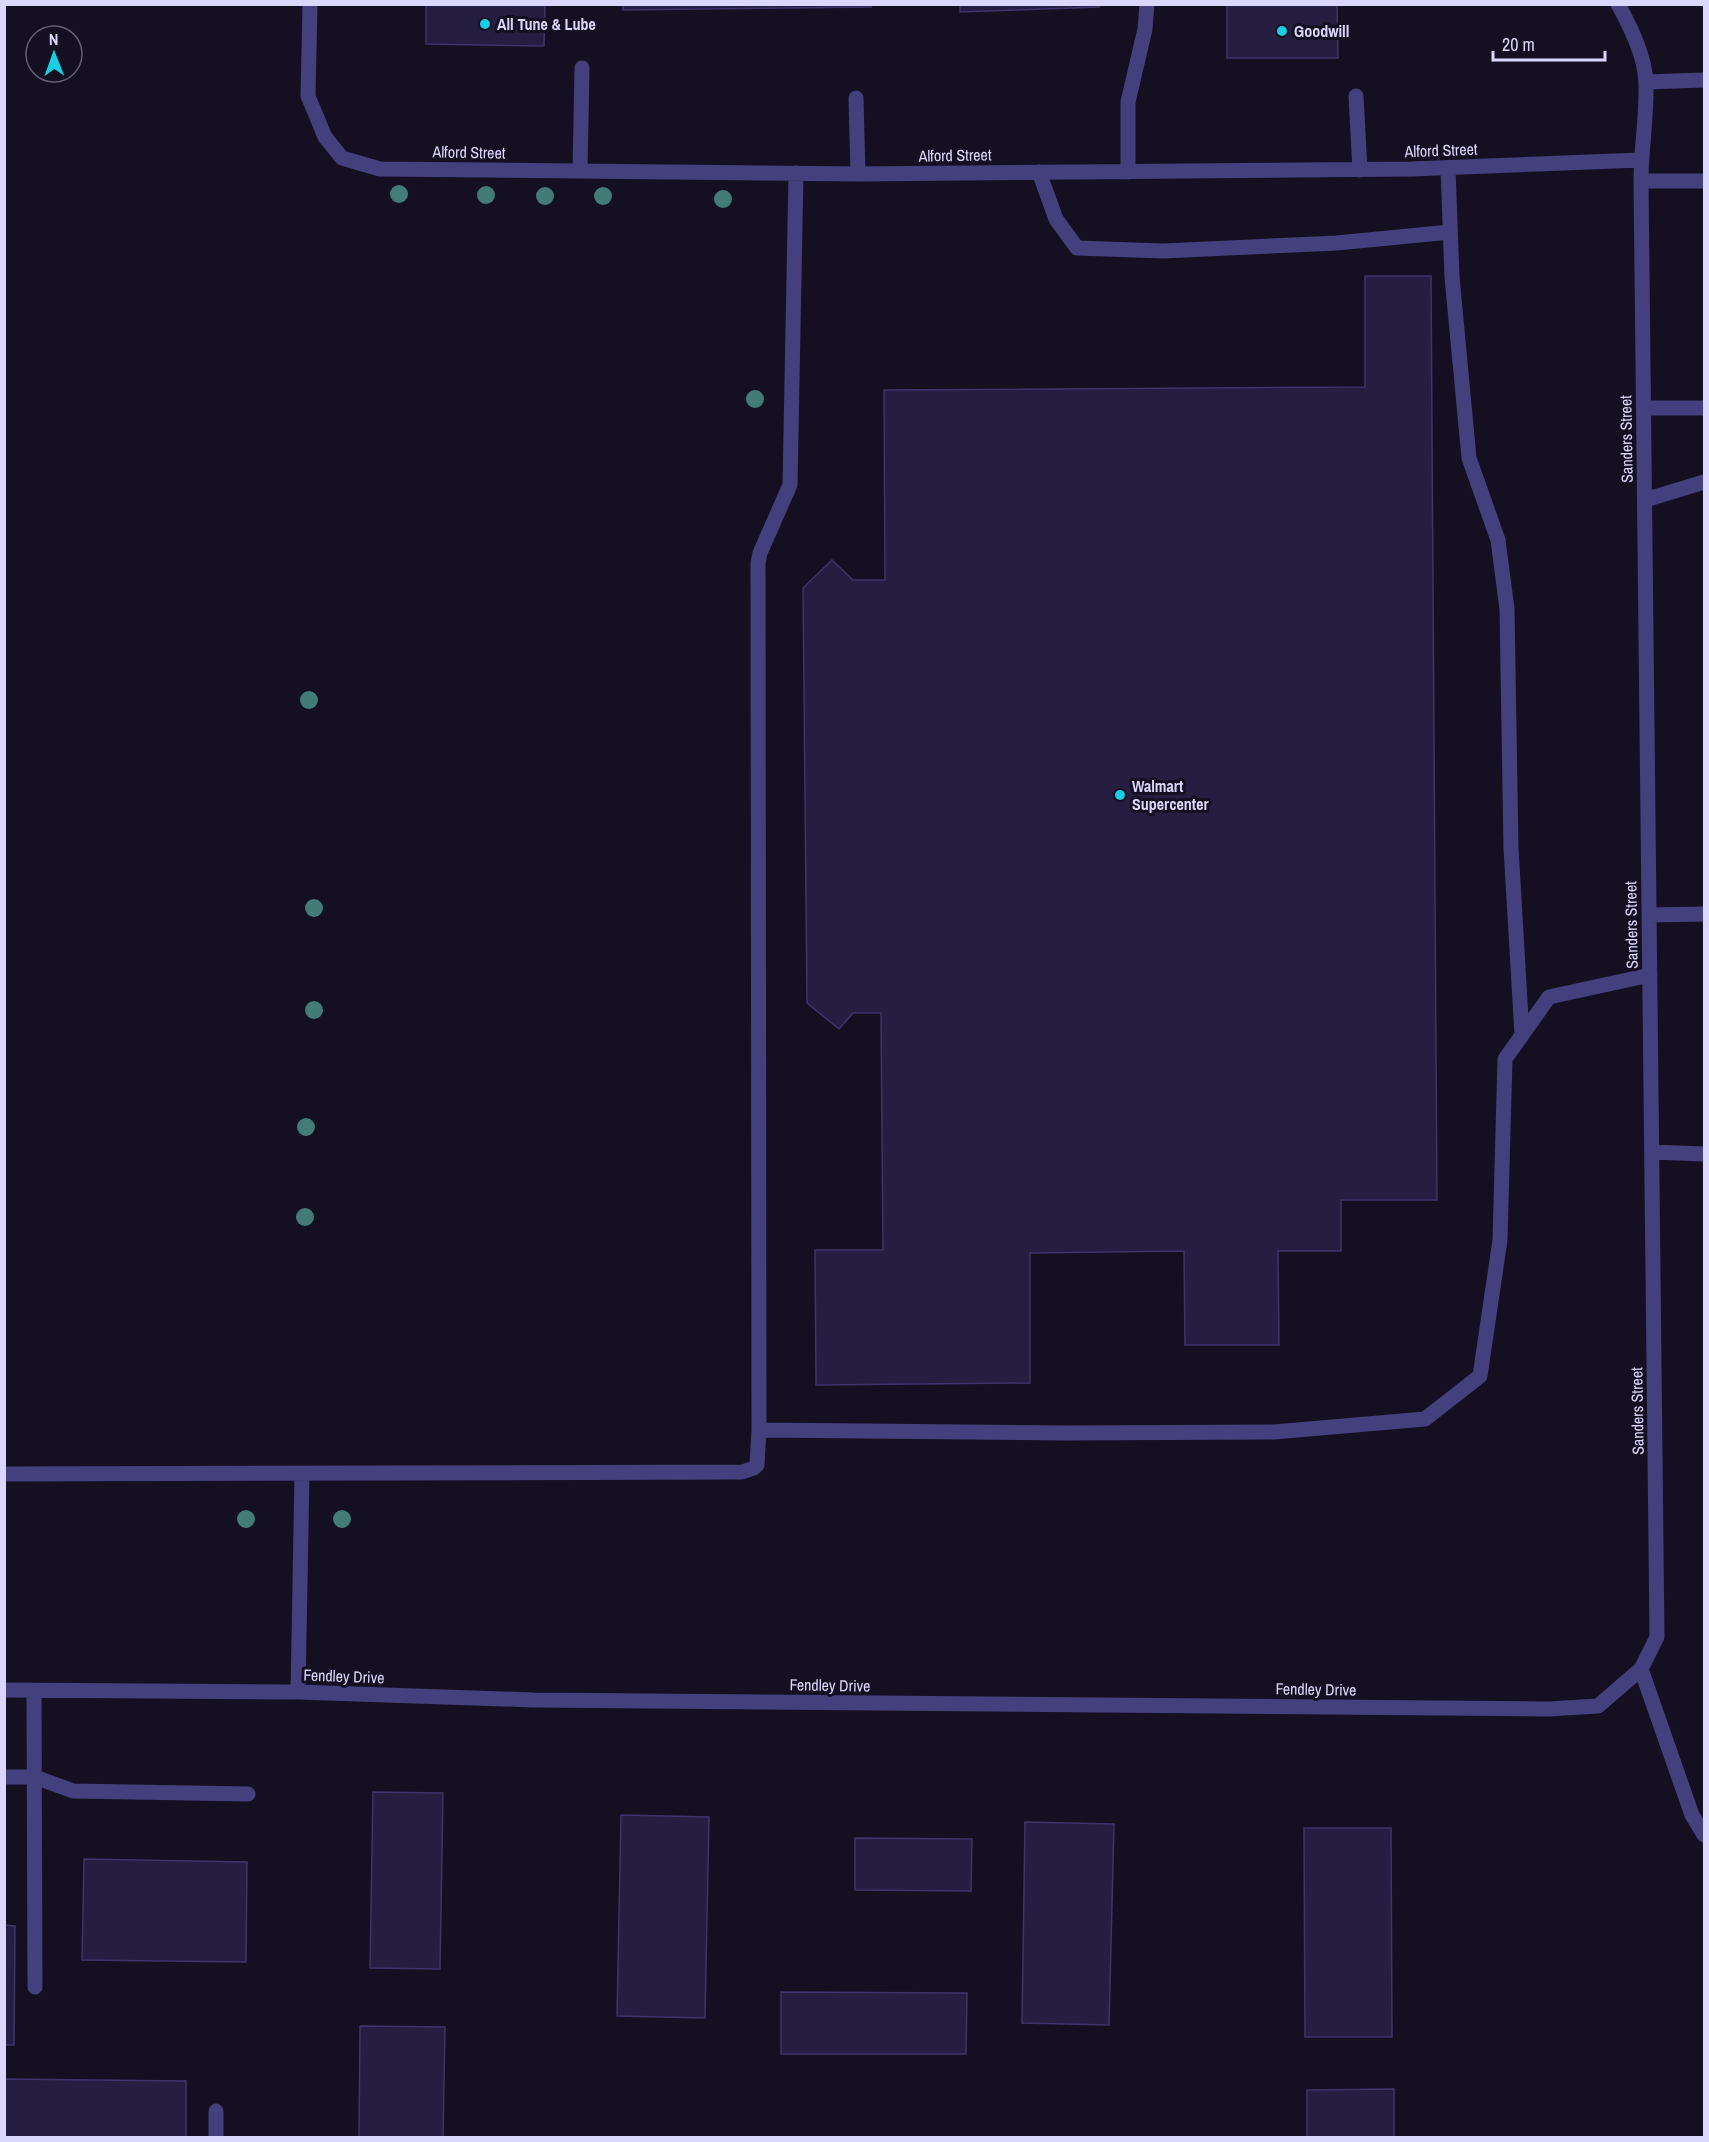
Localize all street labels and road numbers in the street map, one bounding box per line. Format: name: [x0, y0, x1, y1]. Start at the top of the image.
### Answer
street label: Alford Street: [1403, 138, 1478, 162]
street label: Alford Street: [431, 140, 506, 164]
street label: Alford Street: [917, 143, 992, 167]
street label: Sanders Street: [1614, 395, 1638, 483]
street label: Sanders Street: [1619, 881, 1643, 969]
street label: Sanders Street: [1625, 1367, 1649, 1455]
street label: Fendley Drive: [303, 1664, 385, 1688]
street label: Fendley Drive: [789, 1673, 871, 1697]
street label: Fendley Drive: [1275, 1677, 1357, 1701]

